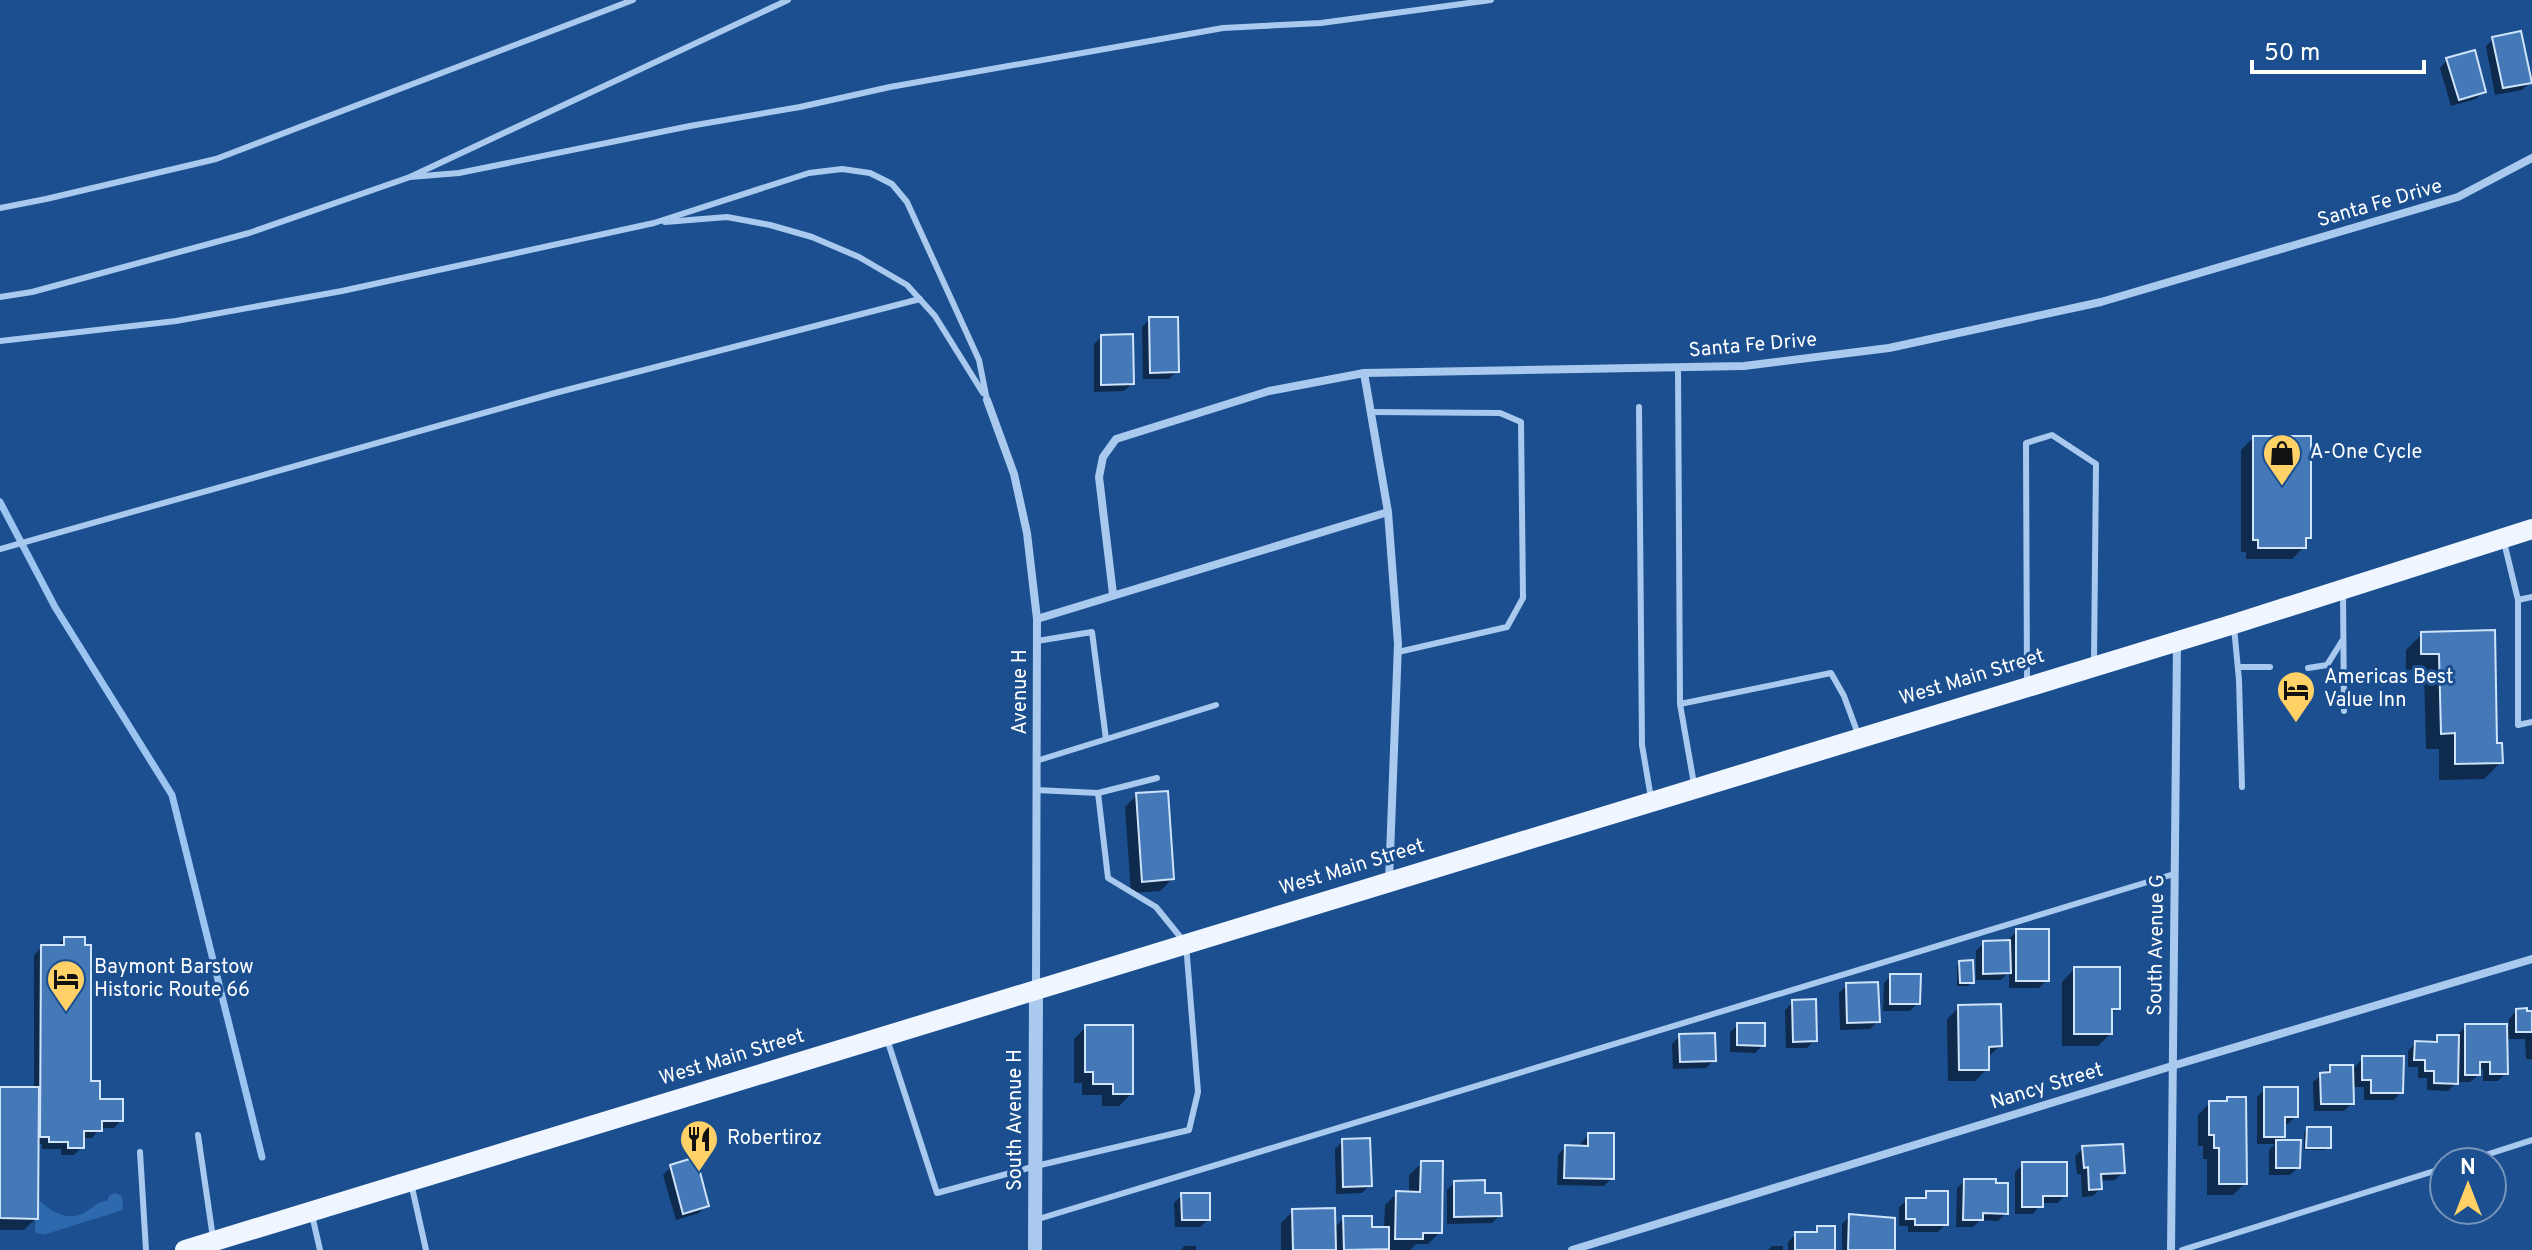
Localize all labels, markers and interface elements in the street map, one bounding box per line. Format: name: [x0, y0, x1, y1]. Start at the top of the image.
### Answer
scale bar: [2252, 24, 2424, 74]
text: 50 m: [2264, 39, 2320, 69]
street label: Santa Fe Drive: [2315, 174, 2445, 234]
street label: Santa Fe Drive: [1688, 327, 1818, 365]
shop icon: A-One Cycle: [2261, 432, 2303, 487]
place label: A-One Cycle: [2310, 440, 2422, 466]
street label: West Main Street: [1896, 644, 2048, 712]
street label: Avenue H: [1008, 649, 1034, 735]
place label: Americas Best Value Inn: [2324, 665, 2454, 714]
hotel icon: Americas Best Value Inn: [2275, 669, 2317, 724]
street label: West Main Street: [1276, 834, 1428, 902]
street label: South Avenue G: [2143, 874, 2171, 1016]
place label: Baymont Barstow Historic Route 66: [94, 955, 254, 1004]
hotel icon: Baymont Barstow Historic Route 66: [45, 958, 87, 1013]
street label: West Main Street: [656, 1024, 808, 1092]
street label: South Avenue H: [1003, 1049, 1029, 1191]
street label: Nancy Street: [1988, 1058, 2106, 1116]
restaurant icon: Robertiroz: [678, 1118, 720, 1173]
place label: Robertiroz: [727, 1126, 822, 1152]
north arrow: [2428, 1146, 2508, 1226]
text: N: [2460, 1155, 2476, 1182]

